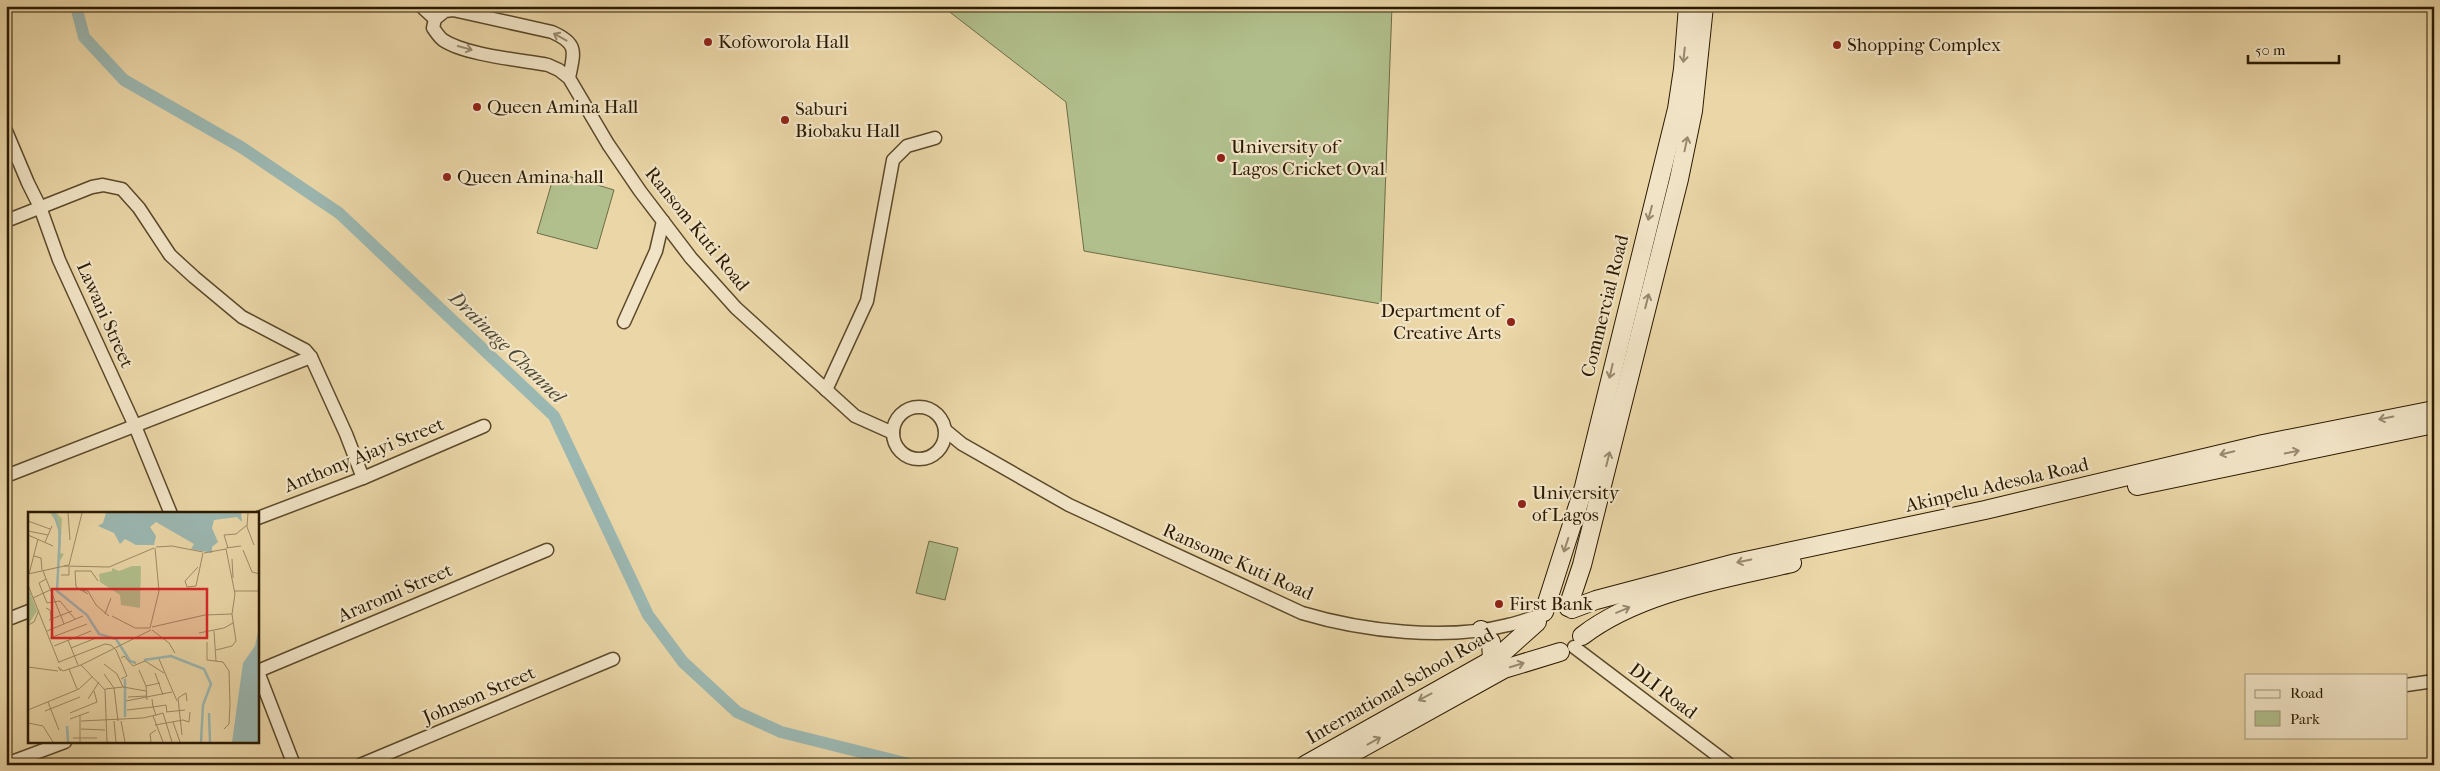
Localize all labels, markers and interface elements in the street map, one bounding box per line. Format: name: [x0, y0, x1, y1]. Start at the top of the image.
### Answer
one-way arrow: [554, 31, 568, 41]
place label: Kofoworola Hall: [718, 31, 849, 53]
scale bar: [2248, 32, 2339, 64]
place label: Shopping Complex: [1847, 34, 2001, 56]
marker: Kofoworola Hall: [702, 36, 714, 48]
marker: Shopping Complex: [1831, 39, 1843, 51]
text: 50 m: [2255, 41, 2286, 59]
one-way arrow: [457, 44, 473, 54]
one-way arrow: [1680, 47, 1689, 63]
place label: Queen Amina Hall: [487, 96, 638, 118]
place label: Saburi Biobaku Hall: [795, 98, 900, 142]
marker: Queen Amina Hall: [471, 101, 483, 113]
marker: Saburi Biobaku Hall: [779, 114, 791, 126]
place label: University of Lagos Cricket Oval: [1231, 136, 1385, 180]
one-way arrow: [1682, 136, 1691, 152]
marker: University of Lagos Cricket Oval: [1215, 152, 1227, 164]
street label: Ransom Kuti Road: [640, 163, 754, 296]
place label: Queen Amina hall: [457, 166, 604, 188]
marker: Queen Amina hall: [441, 171, 453, 183]
one-way arrow: [1645, 205, 1655, 221]
street label: Commercial Road: [1577, 232, 1633, 379]
street label: Lawani Street: [72, 259, 138, 372]
water label: Drainage Channel: [443, 285, 571, 409]
one-way arrow: [1643, 294, 1652, 310]
place label: Department of Creative Arts: [1380, 300, 1505, 344]
marker: Department of Creative Arts: [1505, 316, 1517, 328]
one-way arrow: [1606, 363, 1615, 379]
street label: Anthony Ajayi Street: [280, 413, 447, 497]
one-way arrow: [2378, 414, 2394, 423]
one-way arrow: [2283, 447, 2299, 456]
one-way arrow: [2219, 449, 2235, 458]
one-way arrow: [1604, 452, 1613, 468]
street label: Akinpelu Adesola Road: [1902, 453, 2091, 517]
place label: University of Lagos: [1532, 482, 1620, 526]
marker: University of Lagos: [1516, 498, 1528, 510]
inset map: [28, 512, 259, 744]
street label: Ransome Kuti Road: [1159, 519, 1317, 605]
one-way arrow: [1561, 537, 1570, 553]
one-way arrow: [1736, 557, 1752, 566]
street label: Araromi Street: [333, 559, 456, 627]
place label: First Bank: [1509, 593, 1593, 615]
marker: First Bank: [1493, 598, 1505, 610]
one-way arrow: [1615, 605, 1630, 615]
street label: International School Road: [1302, 623, 1498, 749]
street label: DLI Road: [1625, 658, 1702, 724]
one-way arrow: [1509, 659, 1525, 669]
street label: Johnson Street: [418, 661, 539, 729]
legend: [2245, 674, 2408, 738]
text: Road: [2290, 684, 2324, 702]
one-way arrow: [1418, 693, 1433, 702]
text: Park: [2290, 710, 2320, 728]
one-way arrow: [1366, 736, 1381, 745]

